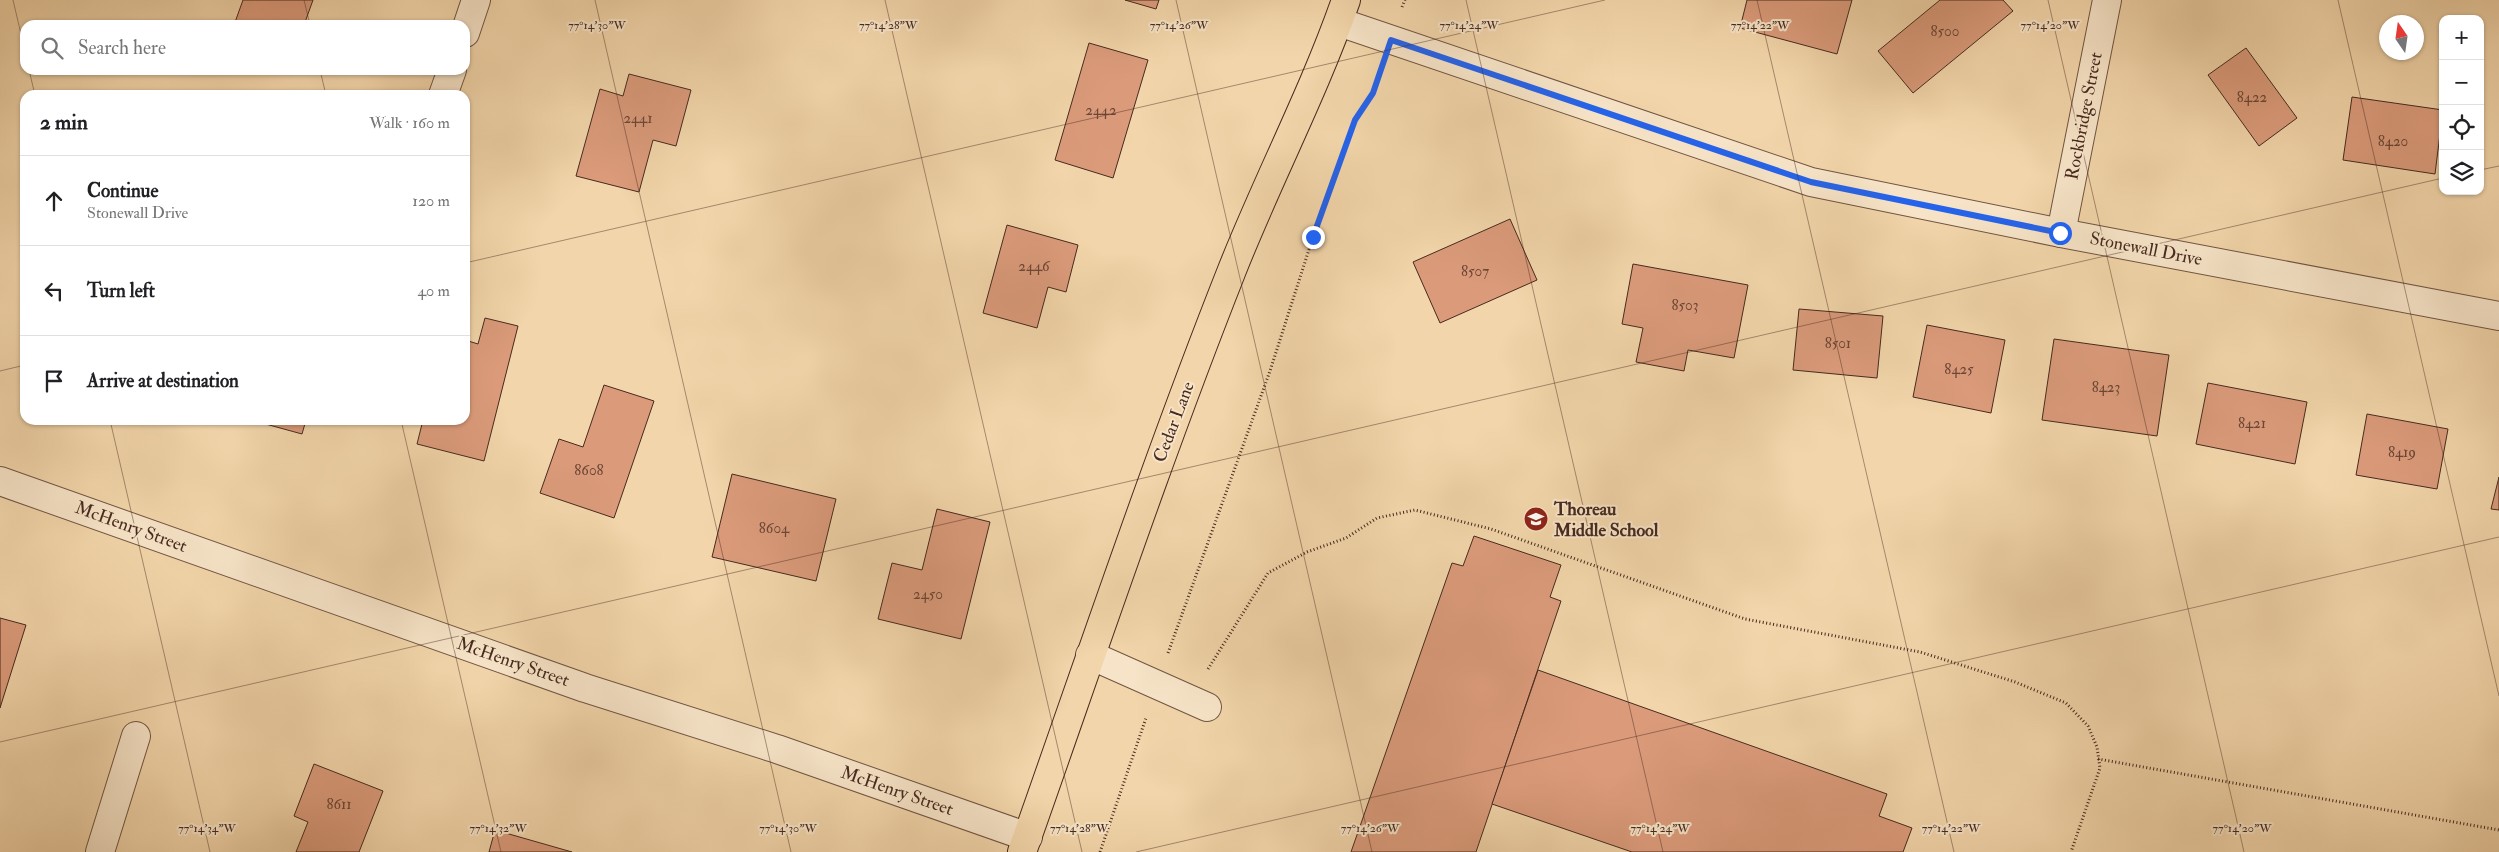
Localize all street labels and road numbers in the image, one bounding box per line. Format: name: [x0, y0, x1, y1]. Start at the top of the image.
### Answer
street label: Rockbridge Street: [2060, 50, 2108, 182]
street label: Stonewall Drive: [2088, 227, 2205, 271]
street label: Cedar Lane: [1148, 378, 1200, 466]
street label: McHenry Street: [72, 496, 190, 558]
street label: McHenry Street: [454, 632, 572, 692]
street label: McHenry Street: [838, 761, 956, 821]

